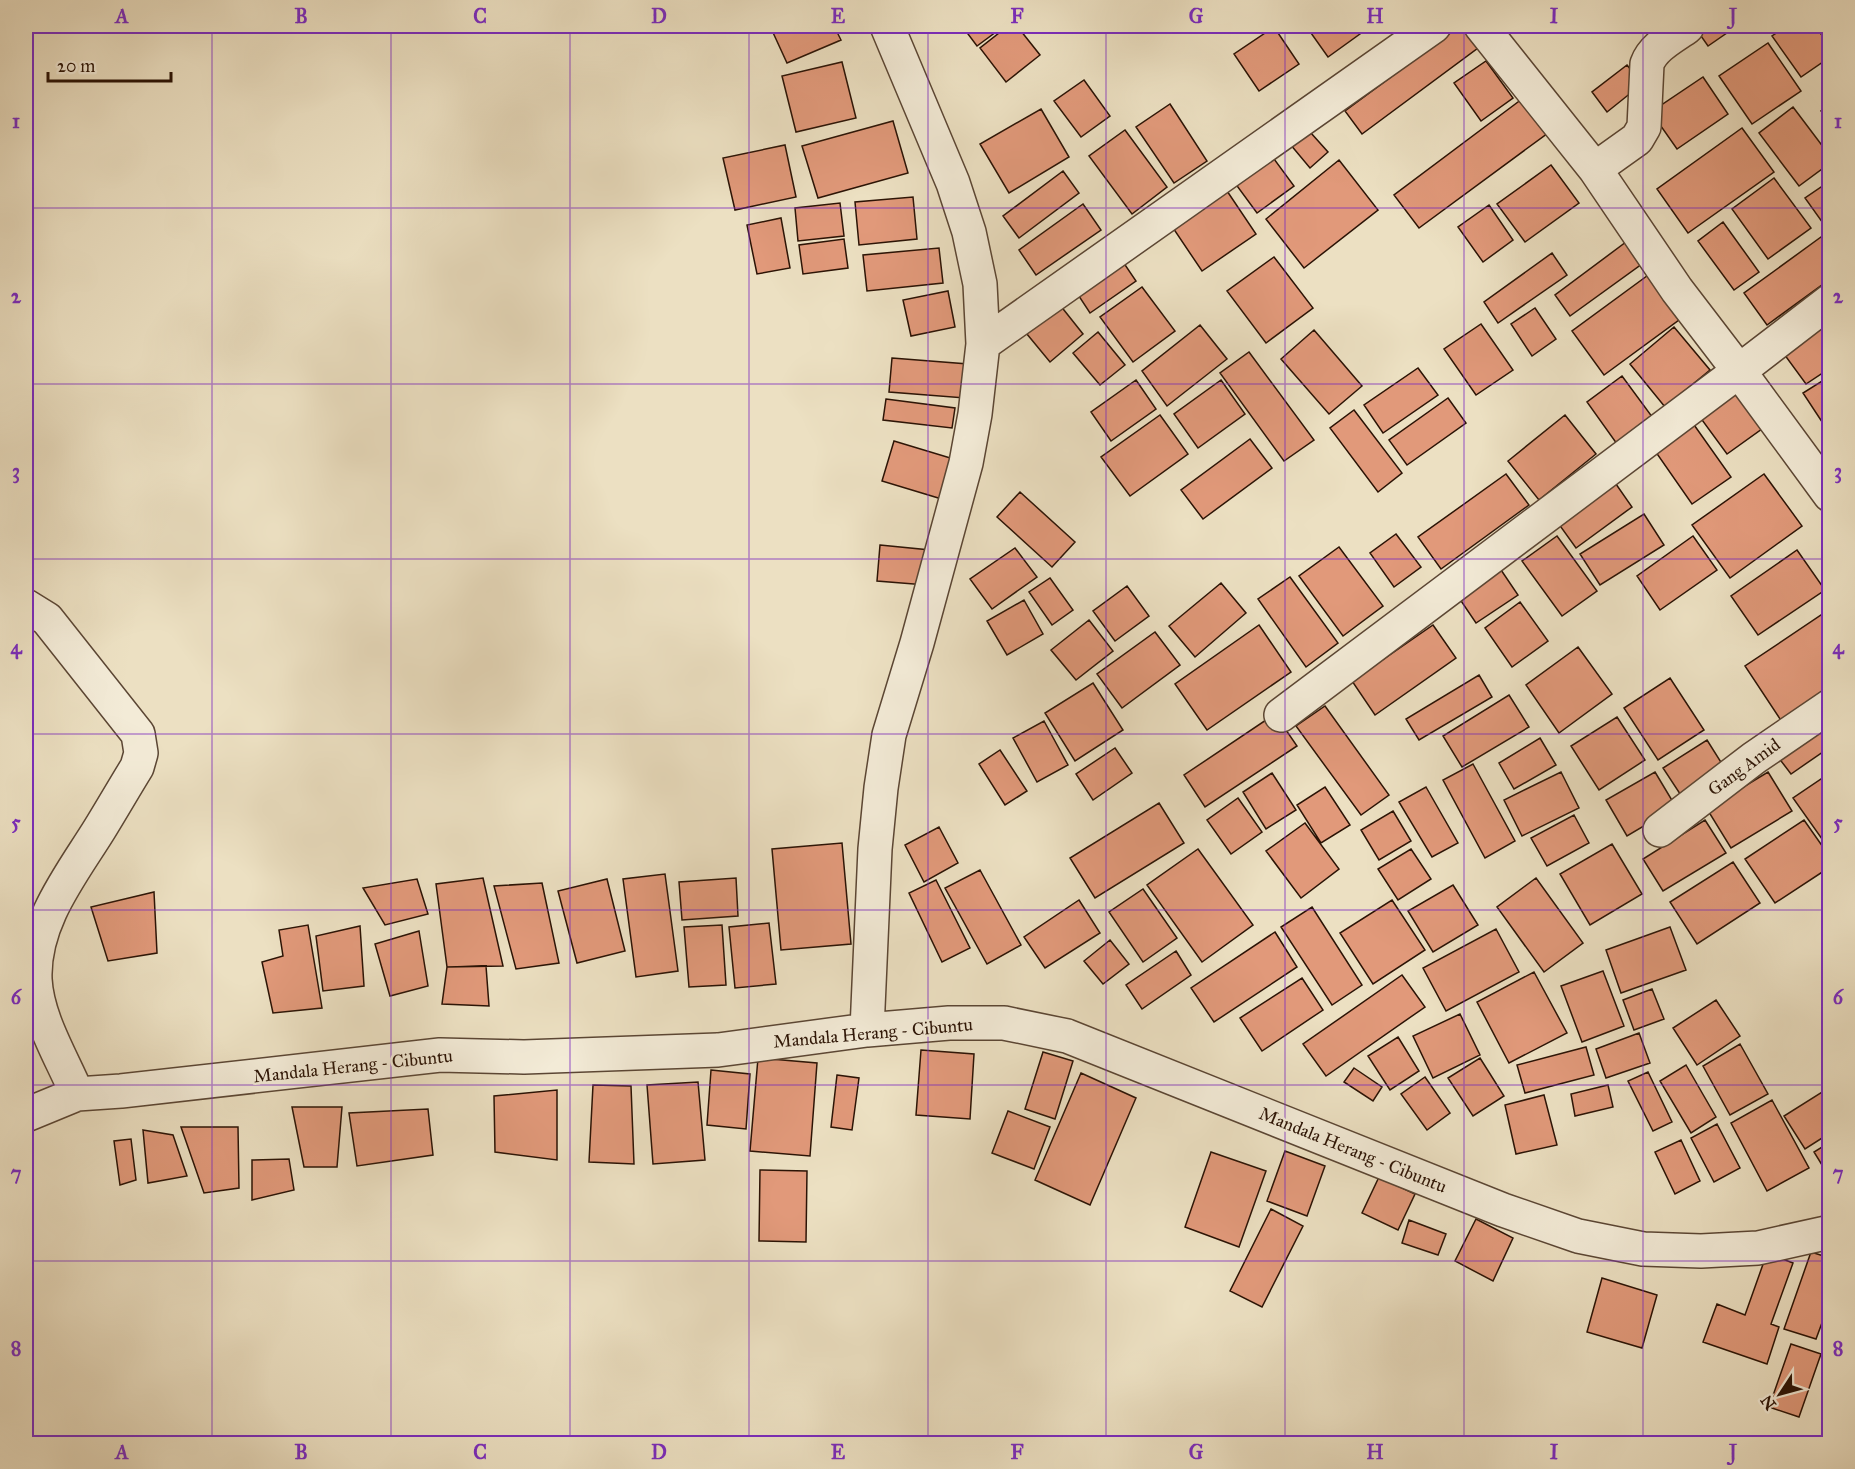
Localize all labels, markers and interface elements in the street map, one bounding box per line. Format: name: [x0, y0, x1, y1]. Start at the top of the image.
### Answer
text: A: [113, 4, 129, 28]
text: B: [294, 4, 308, 28]
text: C: [473, 4, 487, 28]
text: D: [651, 4, 667, 28]
text: E: [831, 4, 846, 28]
text: F: [1010, 4, 1024, 28]
text: G: [1189, 4, 1204, 28]
text: H: [1366, 4, 1384, 28]
text: I: [1550, 4, 1559, 28]
text: J: [1726, 4, 1738, 30]
scale bar: [48, 45, 171, 83]
text: 20 m: [57, 55, 95, 77]
text: 1: [12, 109, 20, 133]
text: 1: [1834, 109, 1842, 133]
text: 2: [11, 284, 22, 308]
text: 2: [1833, 284, 1844, 308]
text: 3: [12, 459, 20, 484]
text: 3: [1834, 459, 1842, 484]
text: 4: [10, 635, 22, 660]
text: 4: [1832, 635, 1844, 660]
street label: Gang Amid: [1704, 733, 1785, 801]
text: 5: [11, 810, 21, 834]
text: 5: [1833, 810, 1843, 834]
text: 6: [11, 985, 23, 1009]
text: 6: [1833, 985, 1845, 1009]
street label: Mandala Herang - Cibuntu: [772, 1013, 974, 1054]
street label: Mandala Herang - Cibuntu: [252, 1045, 454, 1088]
street label: Mandala Herang - Cibuntu: [1256, 1102, 1450, 1199]
text: 7: [11, 1161, 22, 1185]
text: 7: [1833, 1161, 1844, 1185]
text: 8: [11, 1336, 21, 1360]
text: 8: [1833, 1336, 1843, 1360]
north arrow: [1750, 1364, 1810, 1424]
text: N: [1756, 1391, 1780, 1414]
text: A: [113, 1440, 129, 1464]
text: B: [294, 1440, 308, 1464]
text: C: [473, 1440, 487, 1464]
text: D: [651, 1440, 667, 1464]
text: E: [831, 1440, 846, 1464]
text: F: [1010, 1440, 1024, 1464]
text: G: [1189, 1440, 1204, 1464]
text: H: [1366, 1440, 1384, 1464]
text: I: [1550, 1440, 1559, 1464]
text: J: [1726, 1440, 1738, 1466]

